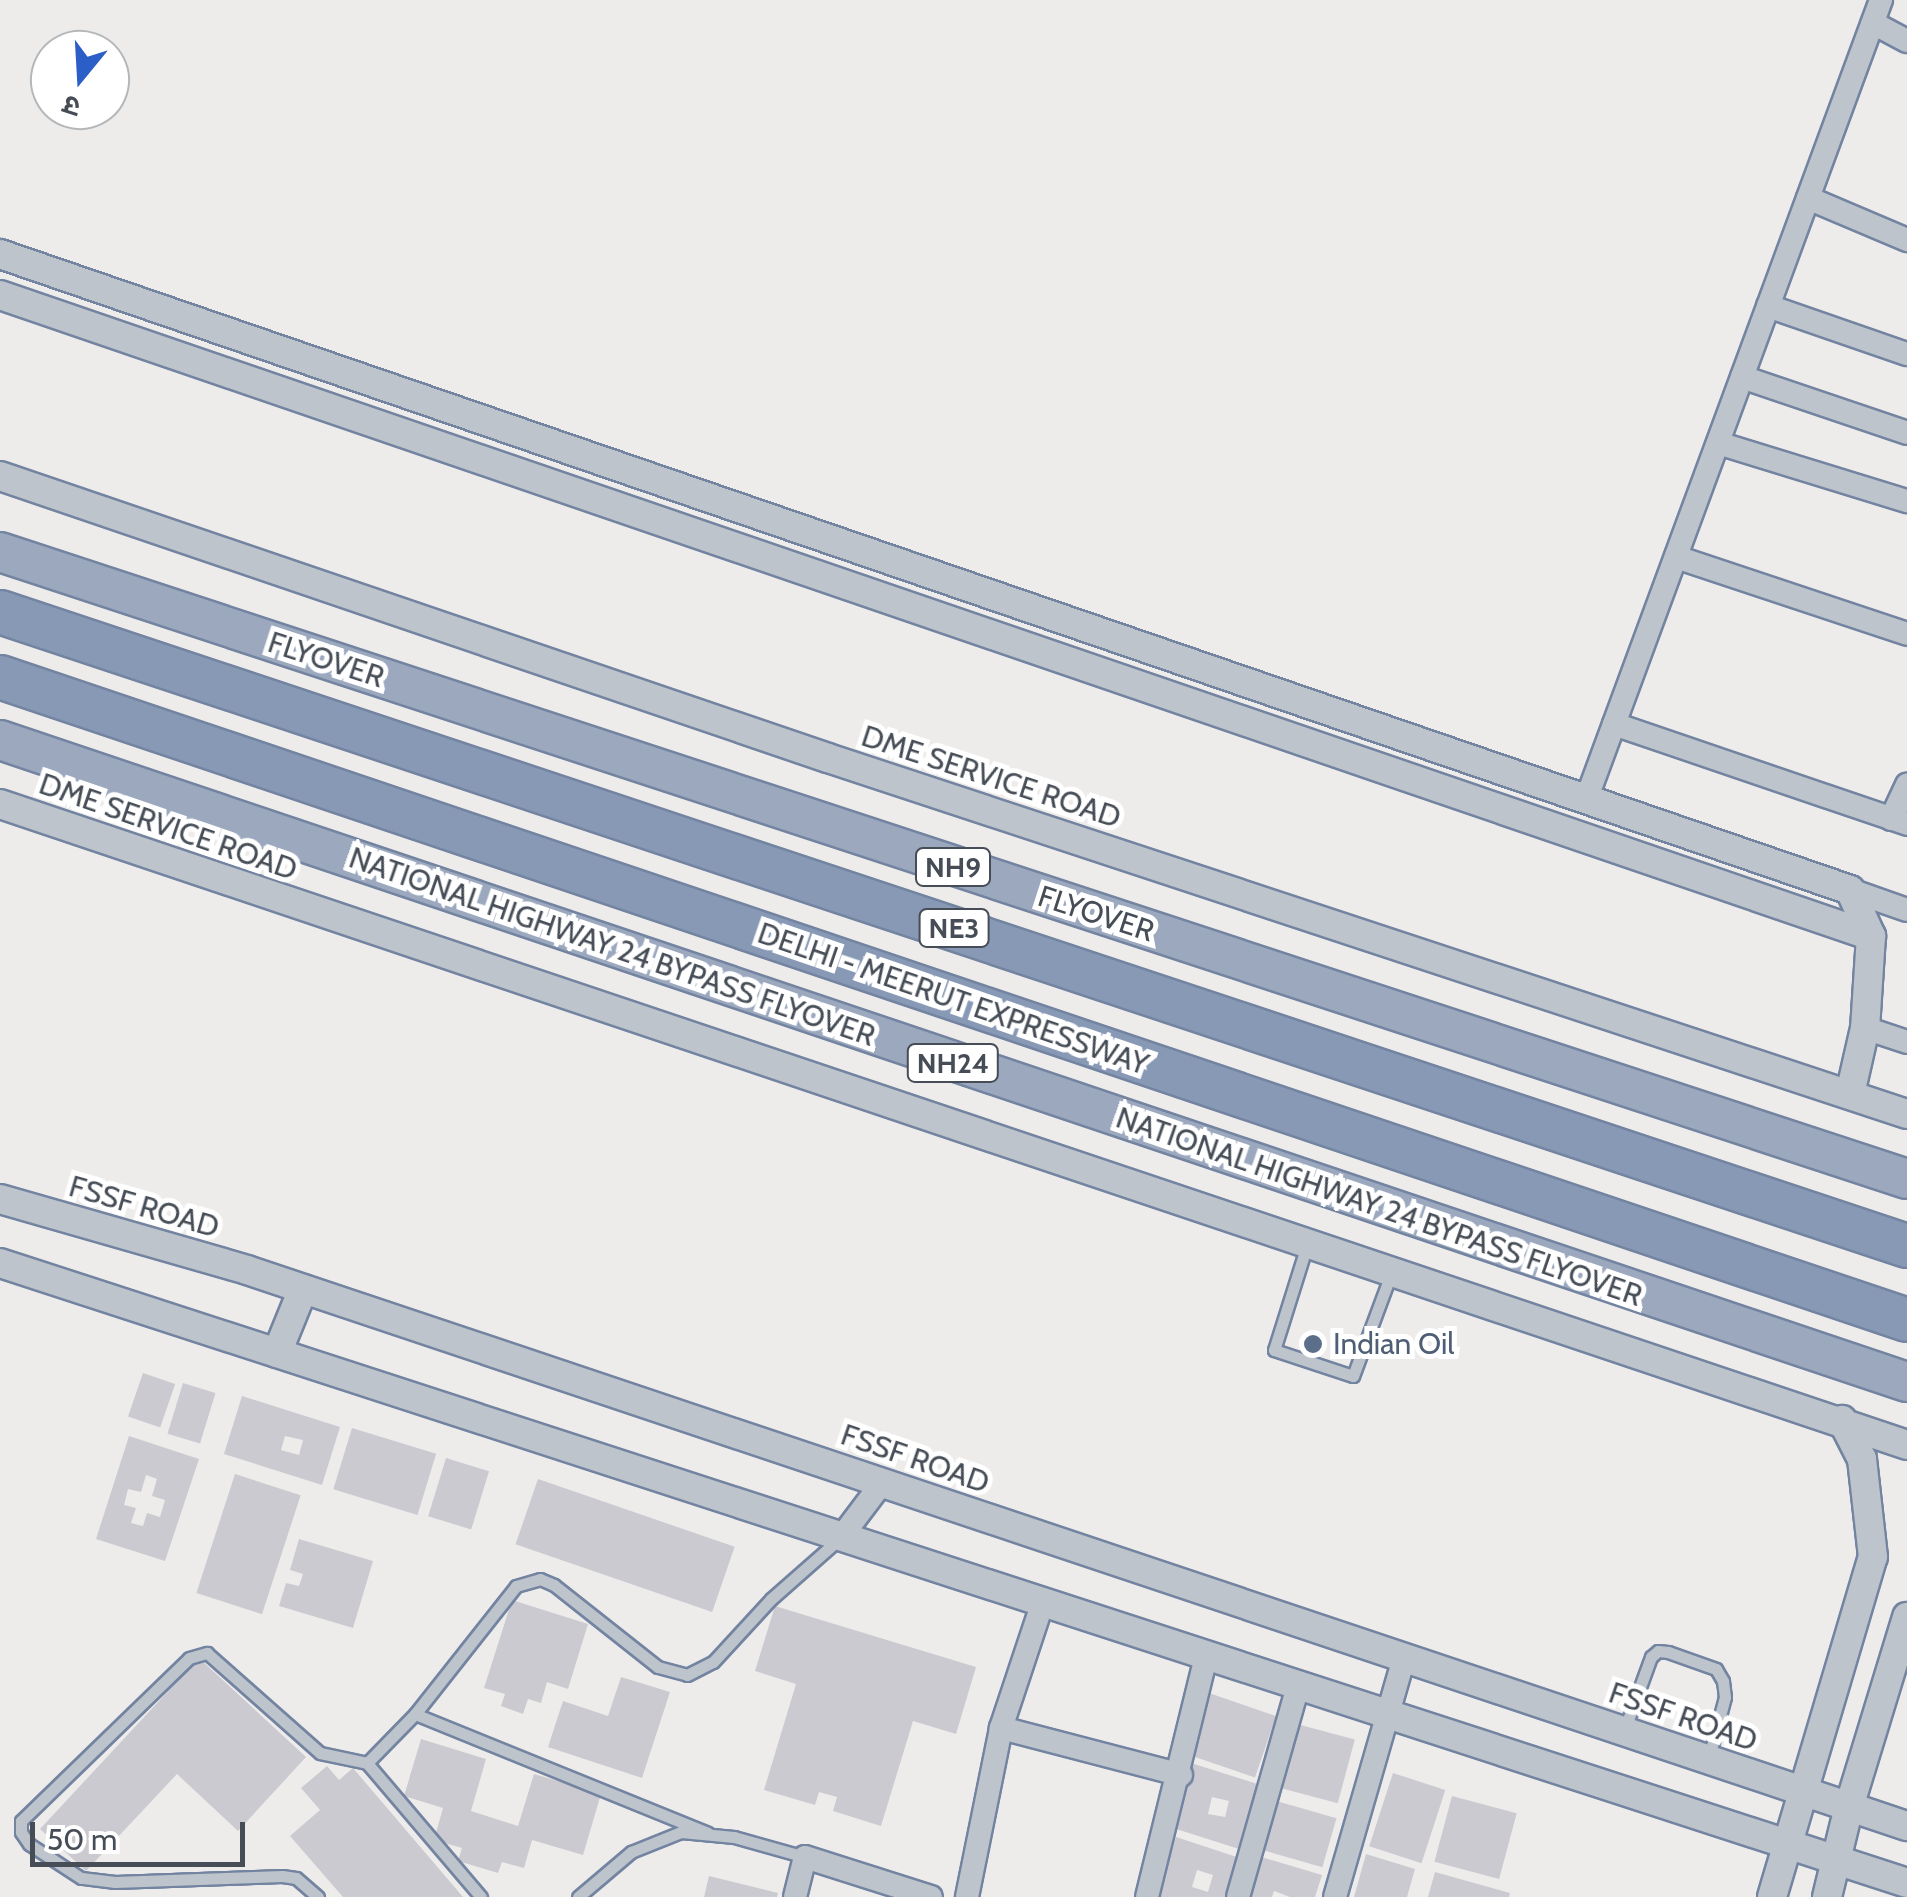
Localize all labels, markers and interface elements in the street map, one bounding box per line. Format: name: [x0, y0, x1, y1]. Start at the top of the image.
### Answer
north arrow: [30, 30, 130, 130]
text: उ: [58, 88, 84, 125]
street label: FLYOVER: [263, 624, 389, 696]
street label: DME SERVICE ROAD: [857, 718, 1125, 836]
street label: DME SERVICE ROAD: [34, 766, 302, 888]
street label: NATIONAL HIGHWAY 24 BYPASS FLYOVER: [344, 840, 880, 1054]
road number: NH9: [913, 844, 993, 890]
street label: FLYOVER: [1033, 878, 1159, 950]
road number: NE3: [916, 905, 992, 951]
street label: DELHI - MEERUT EXPRESSWAY: [753, 915, 1153, 1083]
road number: NH24: [906, 1040, 1000, 1086]
street label: NATIONAL HIGHWAY 24 BYPASS FLYOVER: [1111, 1100, 1647, 1314]
street label: FSSF ROAD: [65, 1168, 223, 1246]
place label: Indian Oil: [1333, 1326, 1454, 1362]
marker: Indian Oil: [1302, 1333, 1324, 1355]
street label: FSSF ROAD: [836, 1417, 994, 1501]
street label: FSSF ROAD: [1604, 1675, 1762, 1759]
scale bar: [35, 1802, 250, 1864]
text: 50 m: [47, 1821, 117, 1858]

